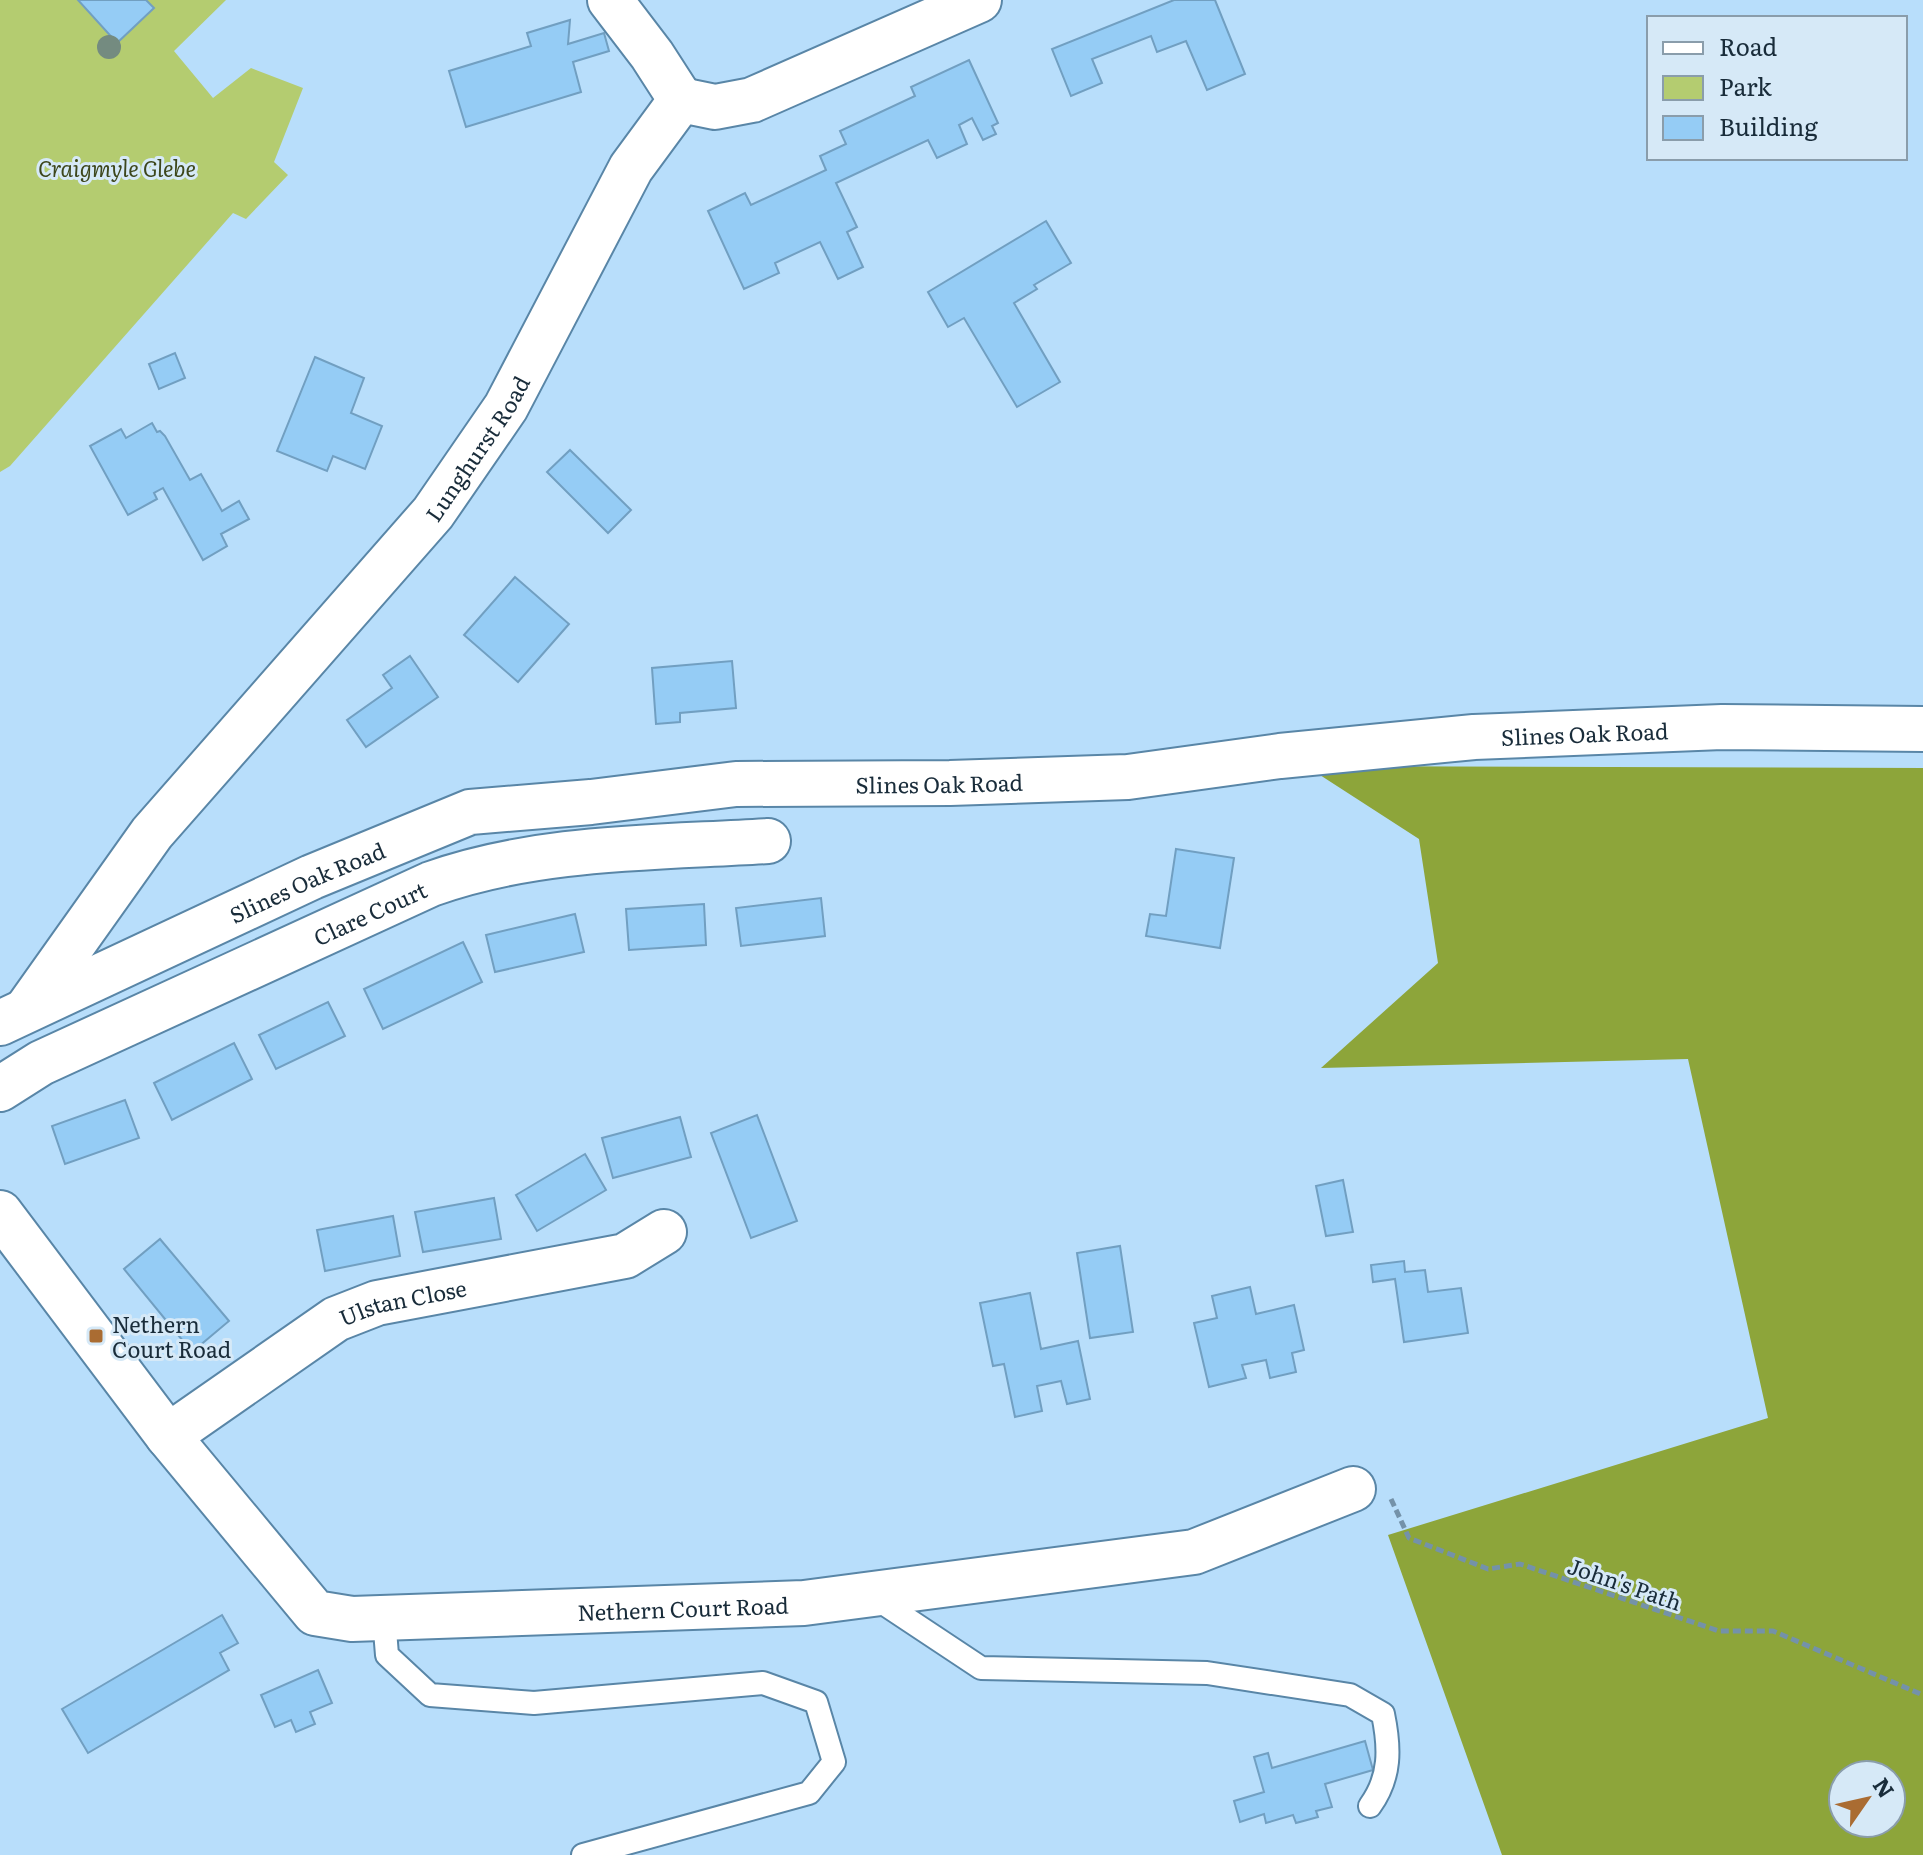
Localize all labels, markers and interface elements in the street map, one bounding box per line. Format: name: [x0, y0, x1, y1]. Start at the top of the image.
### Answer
legend: [1647, 16, 1907, 160]
text: Road: [1719, 28, 1778, 63]
text: Park: [1719, 68, 1772, 103]
text: Building: [1719, 108, 1818, 143]
park label: Craigmyle Glebe: [38, 151, 196, 184]
street label: Lunghurst Road: [416, 369, 536, 527]
street label: Slines Oak Road: [1500, 713, 1669, 752]
street label: Slines Oak Road: [855, 764, 1023, 800]
street label: Slines Oak Road: [223, 832, 390, 930]
street label: Clare Court: [307, 872, 432, 953]
street label: Ulstan Close: [334, 1270, 469, 1333]
place label: Nethern Court Road: [112, 1307, 231, 1365]
marker: Nethern Court Road: [87, 1327, 105, 1345]
street label: John's Path: [1564, 1548, 1686, 1618]
street label: Nethern Court Road: [577, 1587, 789, 1628]
north arrow: [1827, 1759, 1907, 1839]
text: N: [1866, 1770, 1904, 1804]

